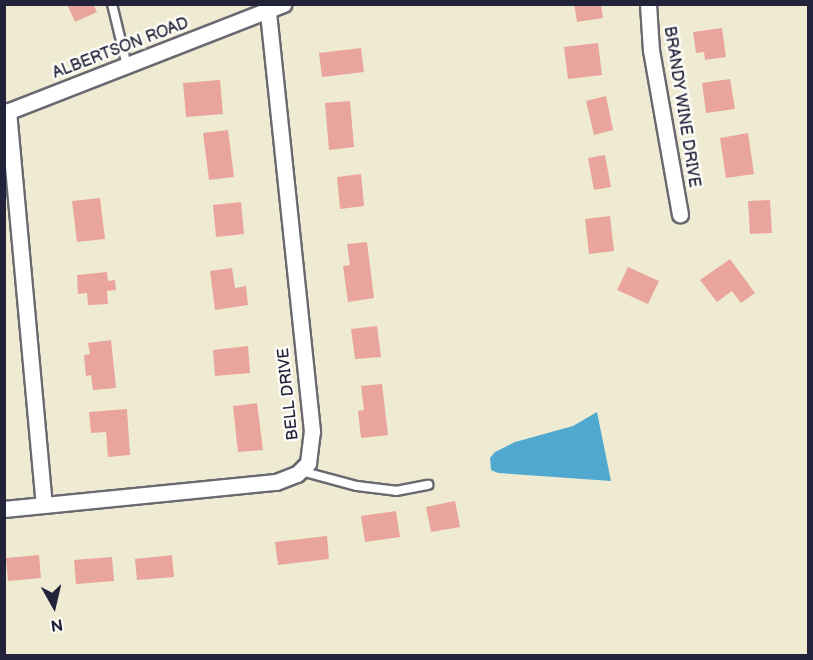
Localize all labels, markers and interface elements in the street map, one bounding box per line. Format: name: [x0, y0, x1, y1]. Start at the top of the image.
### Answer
street label: ALBERTSON ROAD: [50, 14, 192, 84]
street label: BRANDY WINE DRIVE: [659, 25, 703, 189]
street label: BELL DRIVE: [275, 347, 303, 441]
north arrow: [24, 576, 84, 636]
text: N: [49, 614, 64, 635]

